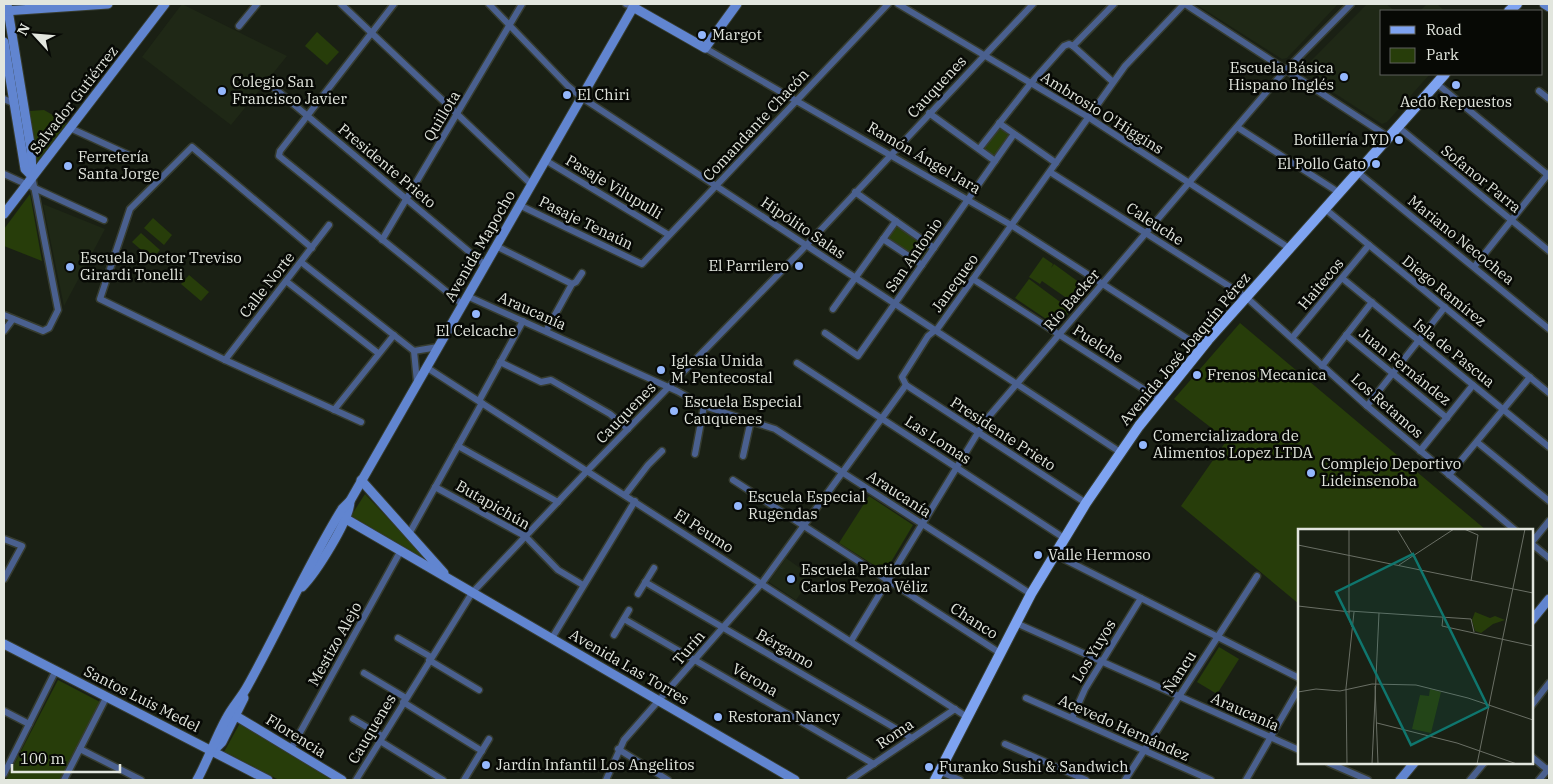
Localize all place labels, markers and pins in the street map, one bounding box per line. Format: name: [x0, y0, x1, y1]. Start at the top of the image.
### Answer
place label: Margot: [712, 25, 762, 44]
marker: Margot: [696, 29, 708, 41]
place label: Escuela Básica Hispano Inglés: [1228, 58, 1334, 94]
marker: Escuela Básica Hispano Inglés: [1338, 71, 1350, 83]
place label: Colegio San Francisco Javier: [232, 72, 347, 108]
marker: Aedo Repuestos: [1450, 79, 1462, 91]
marker: Colegio San Francisco Javier: [216, 85, 228, 97]
place label: El Chiri: [577, 85, 630, 104]
marker: El Chiri: [561, 89, 573, 101]
place label: Aedo Repuestos: [1400, 92, 1512, 111]
place label: Botillería JYD: [1293, 130, 1389, 149]
marker: Botillería JYD: [1393, 134, 1405, 146]
place label: Ferretería Santa Jorge: [78, 147, 159, 183]
place label: El Pollo Gato: [1277, 154, 1366, 173]
marker: El Pollo Gato: [1370, 158, 1382, 170]
marker: Ferretería Santa Jorge: [62, 160, 74, 172]
place label: Escuela Doctor Treviso Girardi Tonelli: [80, 248, 242, 284]
place label: El Parrilero: [708, 256, 789, 275]
marker: El Parrilero: [793, 260, 805, 272]
marker: Escuela Doctor Treviso Girardi Tonelli: [64, 261, 76, 273]
marker: El Celcache: [470, 308, 482, 320]
place label: El Celcache: [436, 321, 516, 340]
place label: Iglesia Unida M. Pentecostal: [671, 351, 773, 387]
marker: Iglesia Unida M. Pentecostal: [655, 364, 667, 376]
place label: Frenos Mecanica: [1207, 365, 1327, 384]
marker: Frenos Mecanica: [1191, 369, 1203, 381]
place label: Escuela Especial Cauquenes: [684, 392, 802, 428]
marker: Escuela Especial Cauquenes: [668, 405, 680, 417]
place label: Comercializadora de Alimentos Lopez LTDA: [1153, 426, 1313, 462]
marker: Comercializadora de Alimentos Lopez LTDA: [1137, 439, 1149, 451]
place label: Complejo Deportivo Lideinsenoba: [1321, 454, 1461, 490]
marker: Complejo Deportivo Lideinsenoba: [1305, 467, 1317, 479]
place label: Escuela Especial Rugendas: [748, 487, 866, 523]
marker: Escuela Especial Rugendas: [732, 500, 744, 512]
place label: Valle Hermoso: [1048, 545, 1151, 564]
marker: Valle Hermoso: [1032, 549, 1044, 561]
place label: Escuela Particular Carlos Pezoa Véliz: [801, 560, 930, 596]
marker: Escuela Particular Carlos Pezoa Véliz: [785, 573, 797, 585]
place label: Restoran Nancy: [728, 707, 840, 726]
marker: Restoran Nancy: [712, 711, 724, 723]
place label: Jardín Infantil Los Angelitos: [496, 755, 695, 774]
place label: Furanko Sushi & Sandwich: [939, 757, 1129, 776]
marker: Jardín Infantil Los Angelitos: [480, 759, 492, 771]
marker: Furanko Sushi & Sandwich: [923, 761, 935, 773]

